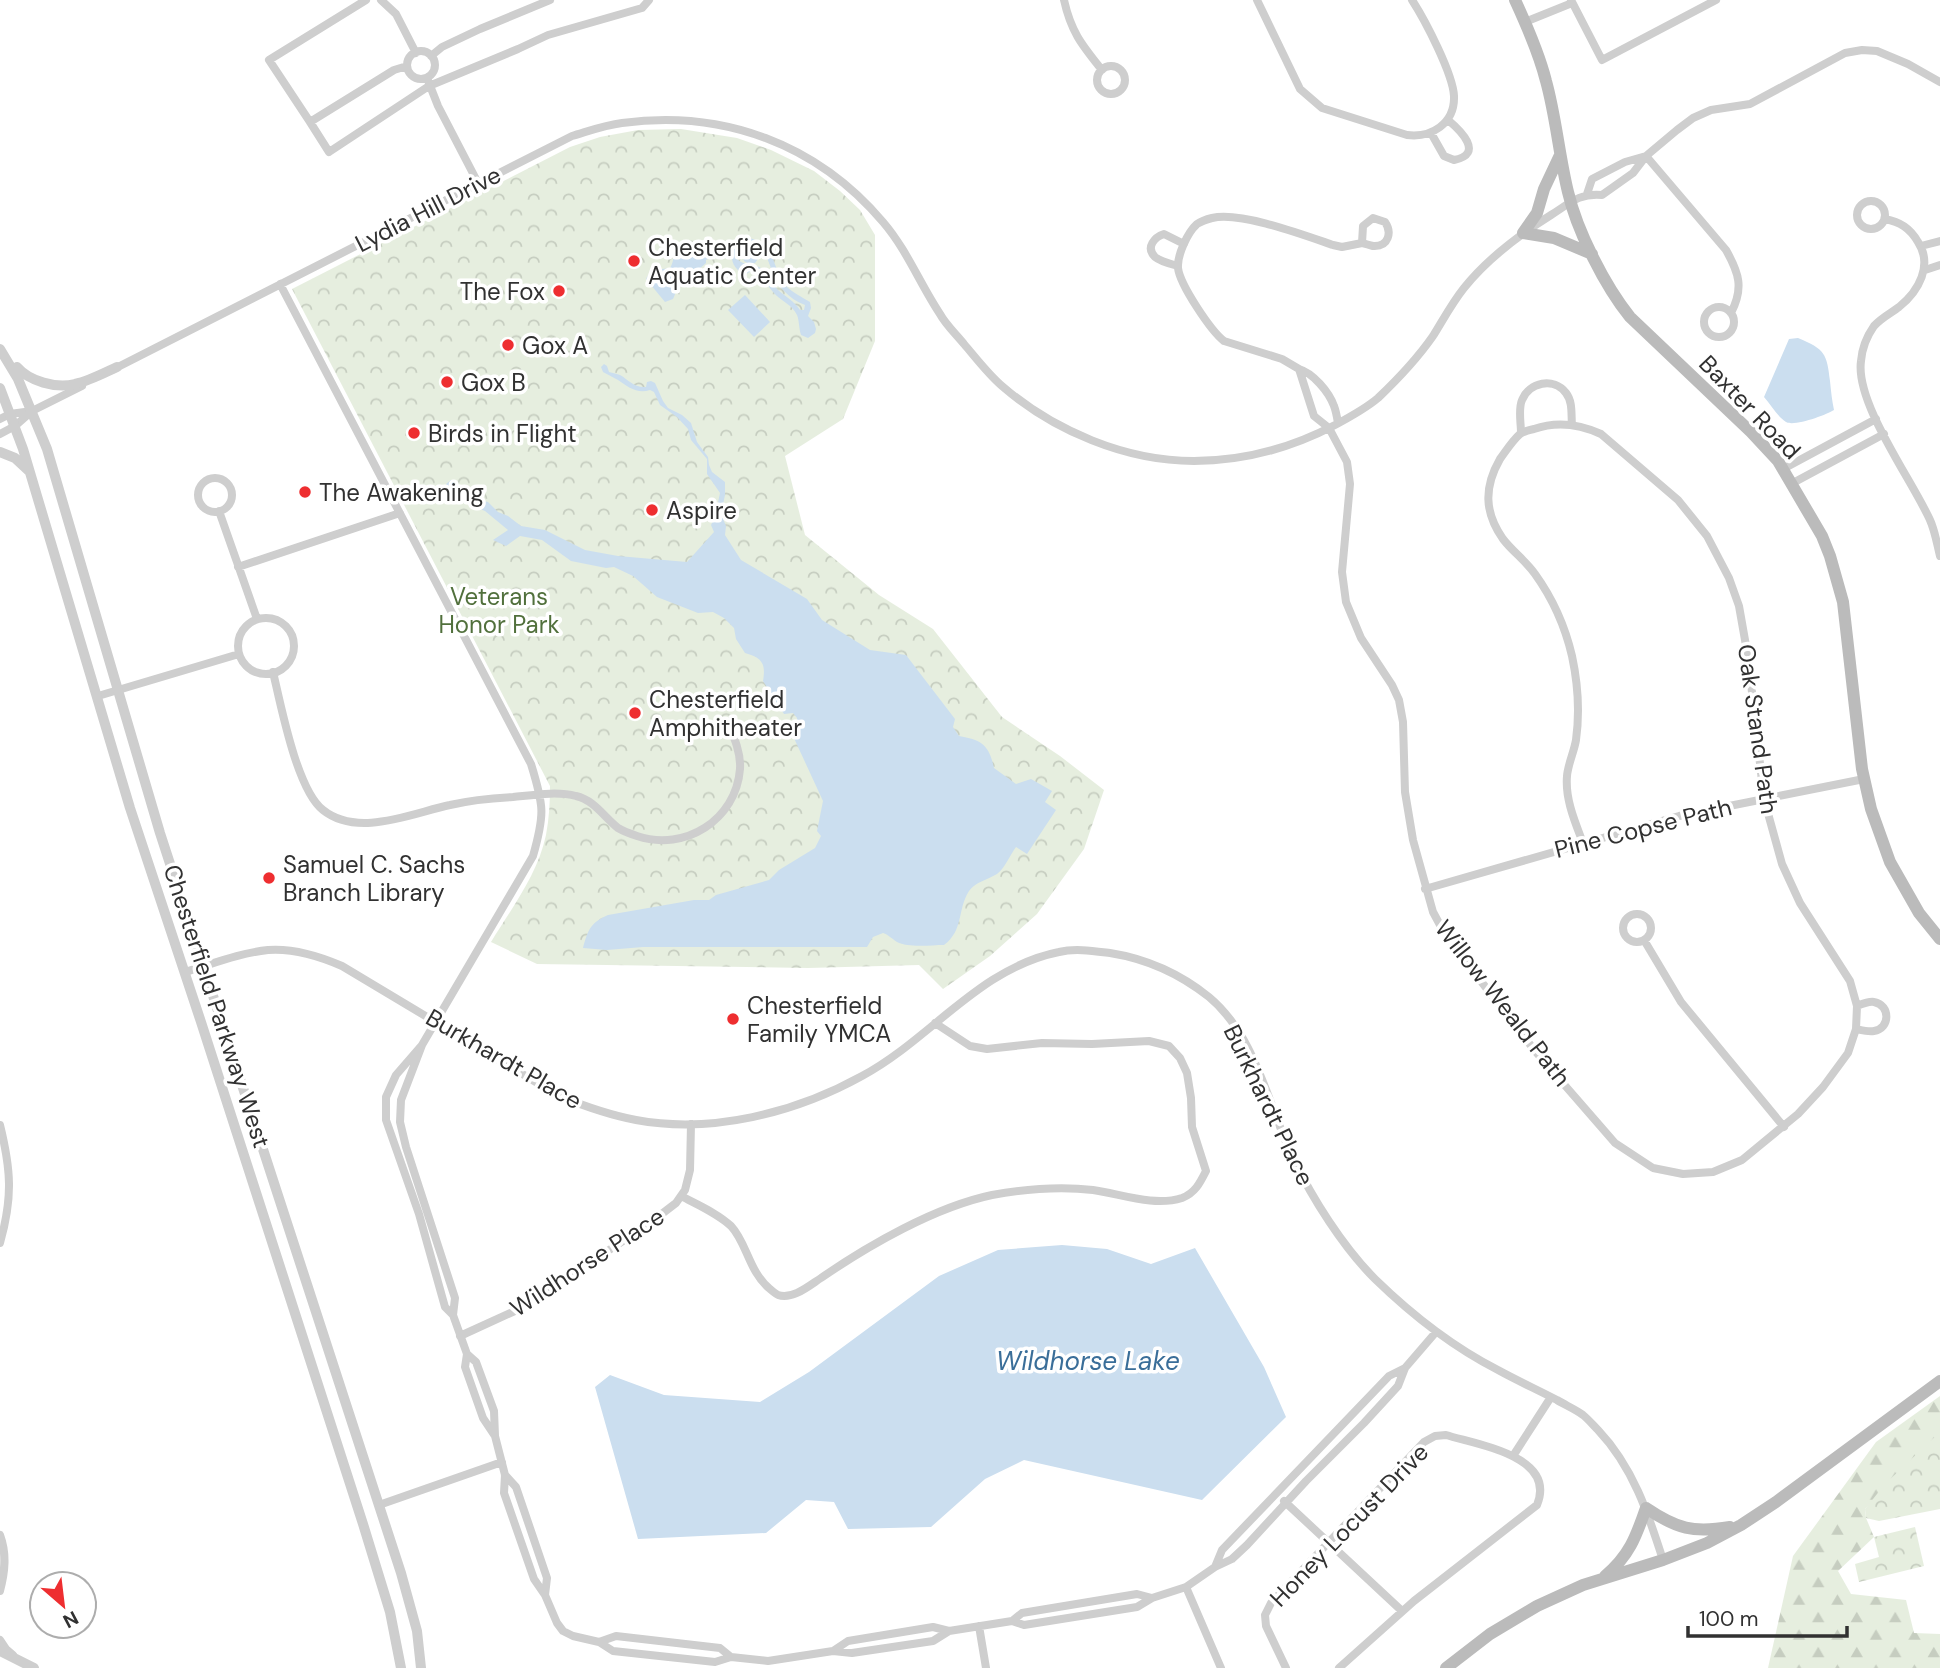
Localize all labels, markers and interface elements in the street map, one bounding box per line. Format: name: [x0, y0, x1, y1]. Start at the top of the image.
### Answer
street label: Lydia Hill Drive: [350, 159, 506, 259]
place label: Chesterfield Aquatic Center: [648, 232, 816, 291]
marker: Chesterfield Aquatic Center: [626, 253, 642, 269]
place label: The Fox: [460, 276, 545, 307]
marker: The Fox: [551, 283, 567, 299]
place label: Gox A: [522, 330, 588, 361]
marker: Gox A: [500, 337, 516, 353]
street label: Baxter Road: [1693, 348, 1807, 466]
place label: Gox B: [461, 367, 526, 398]
marker: Gox B: [439, 374, 455, 390]
place label: Birds in Flight: [428, 418, 577, 449]
marker: Birds in Flight: [406, 425, 422, 441]
place label: The Awakening: [319, 477, 484, 508]
marker: The Awakening: [297, 484, 313, 500]
place label: Aspire: [666, 495, 737, 526]
marker: Aspire: [644, 502, 660, 518]
park label: Veterans Honor Park: [438, 581, 560, 640]
street label: Oak Stand Path: [1731, 642, 1785, 816]
place label: Chesterfield Amphitheater: [649, 684, 802, 743]
marker: Chesterfield Amphitheater: [627, 705, 643, 721]
street label: Pine Copse Path: [1551, 791, 1735, 865]
place label: Samuel C. Sachs Branch Library: [283, 849, 465, 908]
street label: Chesterfield Parkway West: [157, 860, 277, 1152]
marker: Samuel C. Sachs Branch Library: [261, 870, 277, 886]
street label: Willow Weald Path: [1428, 913, 1578, 1093]
place label: Chesterfield Family YMCA: [747, 990, 891, 1049]
street label: Burkhardt Place: [420, 1002, 588, 1116]
marker: Chesterfield Family YMCA: [725, 1011, 741, 1027]
street label: Burkhardt Place: [1217, 1020, 1321, 1190]
street label: Wildhorse Place: [504, 1201, 670, 1323]
water label: Wildhorse Lake: [996, 1344, 1180, 1378]
street label: Honey Locust Drive: [1263, 1437, 1435, 1613]
north arrow: [28, 1570, 98, 1640]
scale bar: [1688, 1594, 1847, 1638]
text: N: [59, 1605, 83, 1634]
text: 100 m: [1699, 1605, 1759, 1633]

